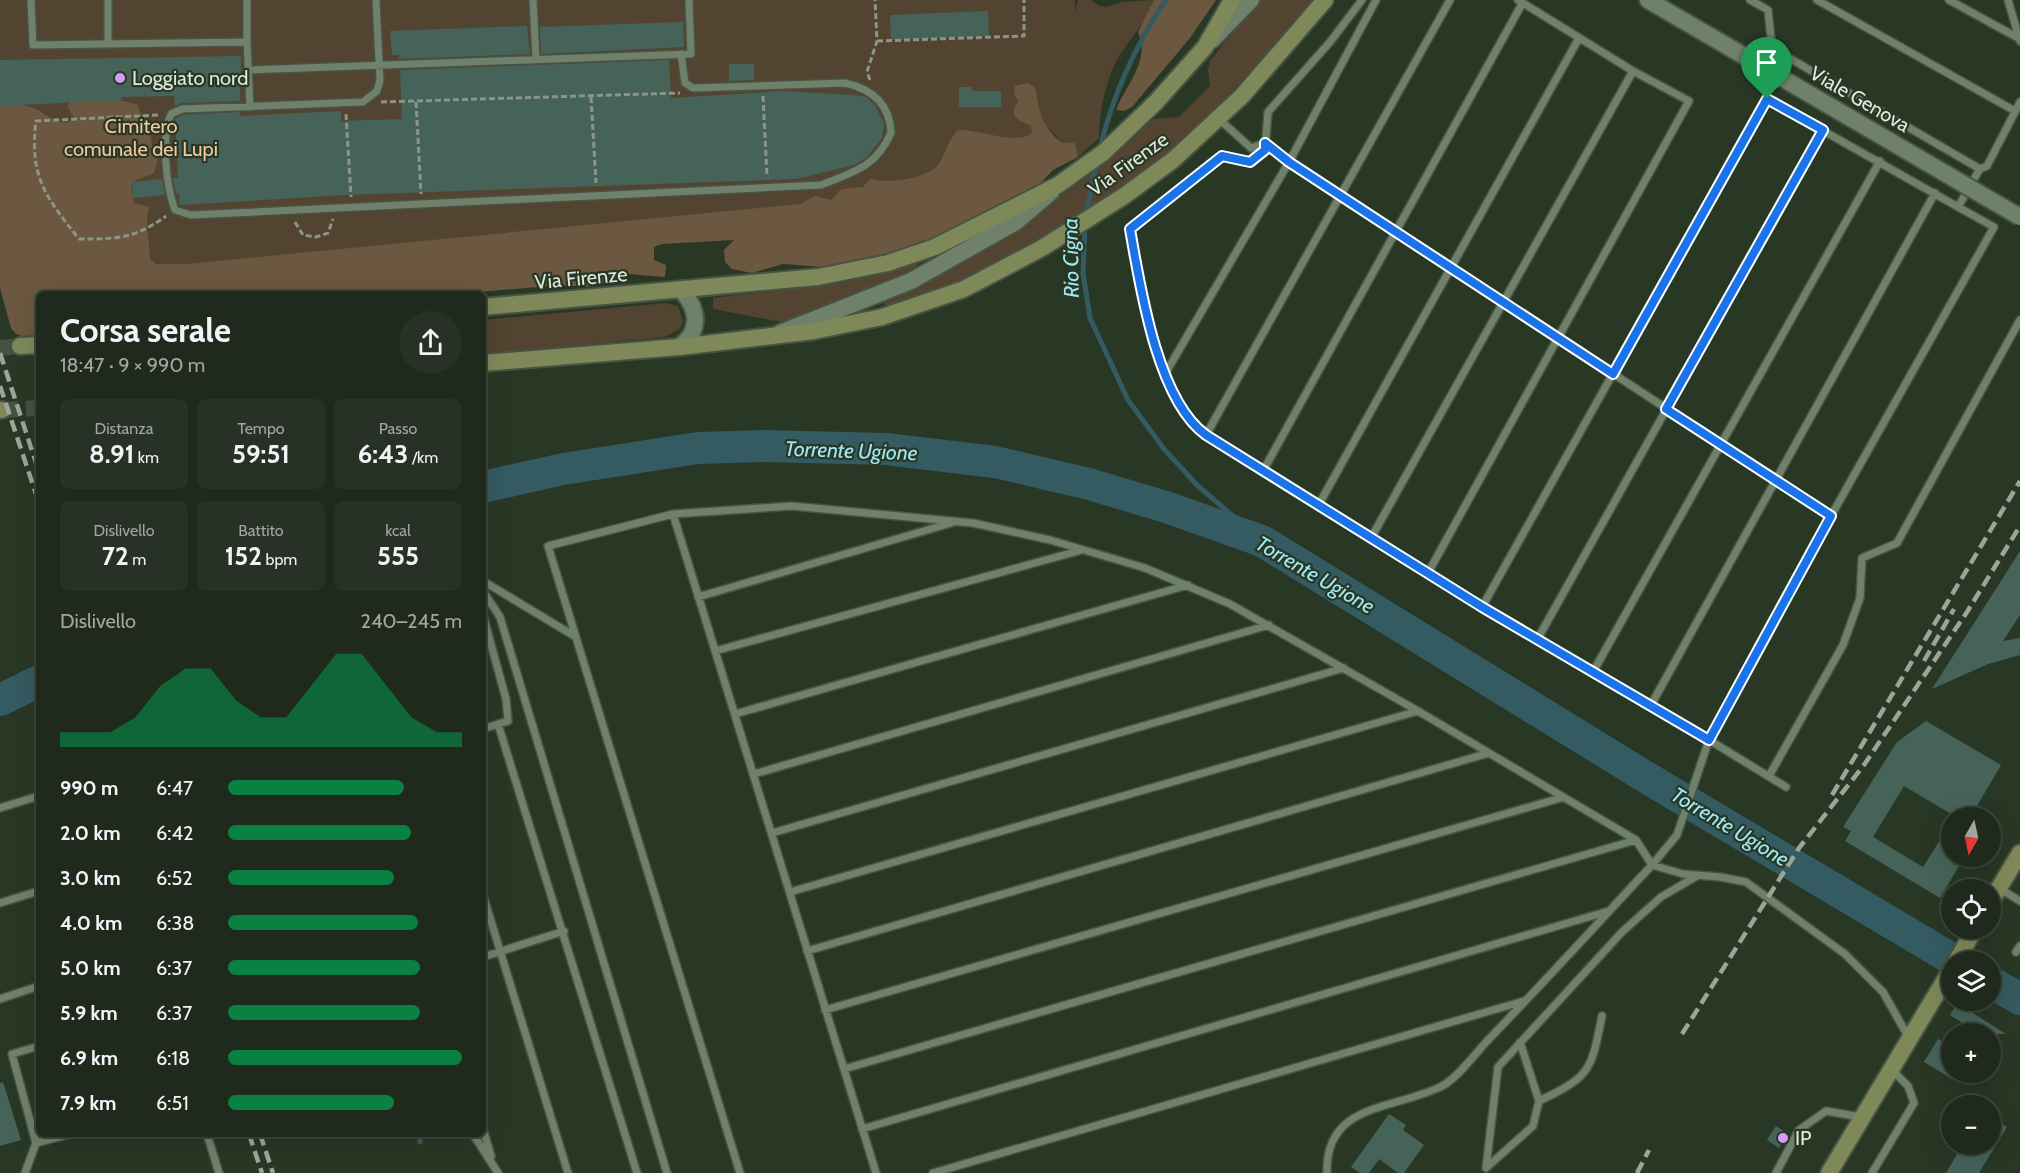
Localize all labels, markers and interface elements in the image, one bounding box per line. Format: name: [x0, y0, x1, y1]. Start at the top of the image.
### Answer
pin: [1741, 37, 1792, 99]
icon: arrive: [1750, 46, 1783, 79]
street label: Viale Genova: [1806, 61, 1914, 137]
place label: Loggiato nord: [132, 66, 248, 90]
marker: Loggiato nord: [113, 71, 127, 85]
park label: Cimitero comunale dei Lupi: [64, 114, 218, 161]
street label: Via Firenze: [1083, 127, 1173, 201]
water label: Rio Cigna: [1057, 218, 1084, 298]
street label: Via Firenze: [534, 262, 628, 294]
text: Corsa serale: [60, 310, 231, 350]
button: share: [399, 311, 462, 374]
text: 18:47 · 9 × 990 m: [60, 353, 205, 377]
text: Distanza: [95, 419, 153, 438]
text: Tempo: [237, 419, 285, 438]
text: Passo: [379, 419, 417, 438]
water label: Torrente Ugione: [784, 436, 918, 465]
text: 8.91: [89, 438, 134, 470]
text: 59:51: [232, 438, 290, 470]
text: 6:43: [358, 438, 408, 470]
text: km: [134, 448, 159, 467]
text: /km: [408, 448, 438, 467]
text: Dislivello: [94, 521, 154, 540]
text: Battito: [238, 521, 284, 540]
text: kcal: [385, 521, 411, 540]
water label: Torrente Ugione: [1252, 531, 1379, 619]
text: 72: [102, 540, 129, 572]
text: 152: [225, 540, 262, 572]
text: 555: [377, 540, 419, 572]
text: m: [129, 550, 146, 569]
text: bpm: [262, 550, 297, 569]
text: Dislivello: [60, 609, 136, 633]
text: 240–245 m: [361, 609, 462, 633]
text: 990 m: [60, 776, 118, 800]
text: 6:47: [156, 776, 193, 800]
water label: Torrente Ugione: [1667, 782, 1794, 872]
north arrow: [1941, 807, 2001, 867]
map controls: [1941, 807, 2001, 1155]
text: 2.0 km: [60, 821, 121, 845]
text: 6:42: [156, 821, 194, 845]
text: 3.0 km: [60, 866, 121, 890]
text: 6:52: [156, 866, 193, 890]
button: locate: [1941, 879, 2001, 939]
text: 4.0 km: [60, 911, 122, 935]
text: 6:38: [156, 911, 194, 935]
button: layers: [1941, 951, 2001, 1011]
text: 5.0 km: [60, 956, 121, 980]
text: 6:37: [156, 956, 192, 980]
text: 5.9 km: [60, 1001, 118, 1025]
text: 6:37: [156, 1001, 192, 1025]
button: +: [1941, 1023, 2001, 1083]
text: 6.9 km: [60, 1046, 118, 1070]
text: 6:18: [156, 1046, 190, 1070]
text: 7.9 km: [60, 1091, 116, 1115]
text: 6:51: [156, 1091, 189, 1115]
button: −: [1941, 1095, 2001, 1155]
place label: IP: [1795, 1126, 1812, 1150]
marker: IP: [1776, 1131, 1790, 1145]

